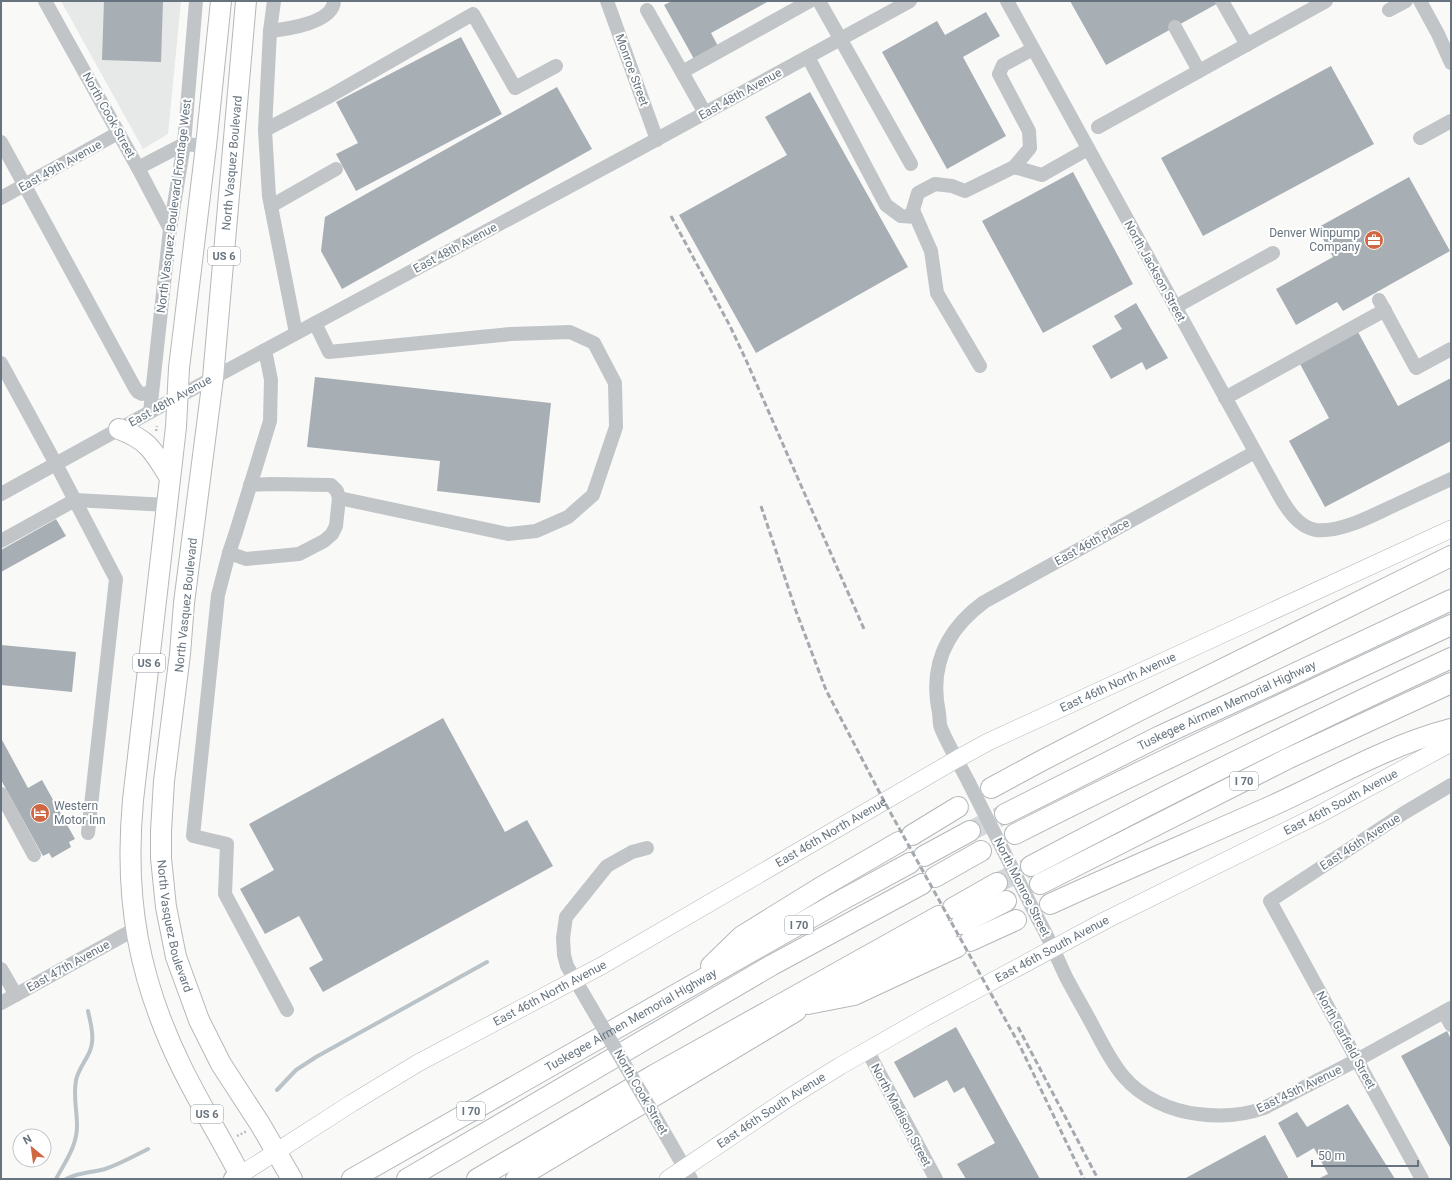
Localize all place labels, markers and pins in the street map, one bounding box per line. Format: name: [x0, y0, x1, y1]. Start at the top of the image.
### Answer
place label: Denver Winpump Company: [1269, 226, 1360, 254]
office icon: Denver Winpump Company: [1363, 229, 1385, 251]
place label: Western Motor Inn: [54, 799, 106, 827]
hotel icon: Western Motor Inn: [29, 802, 51, 824]

